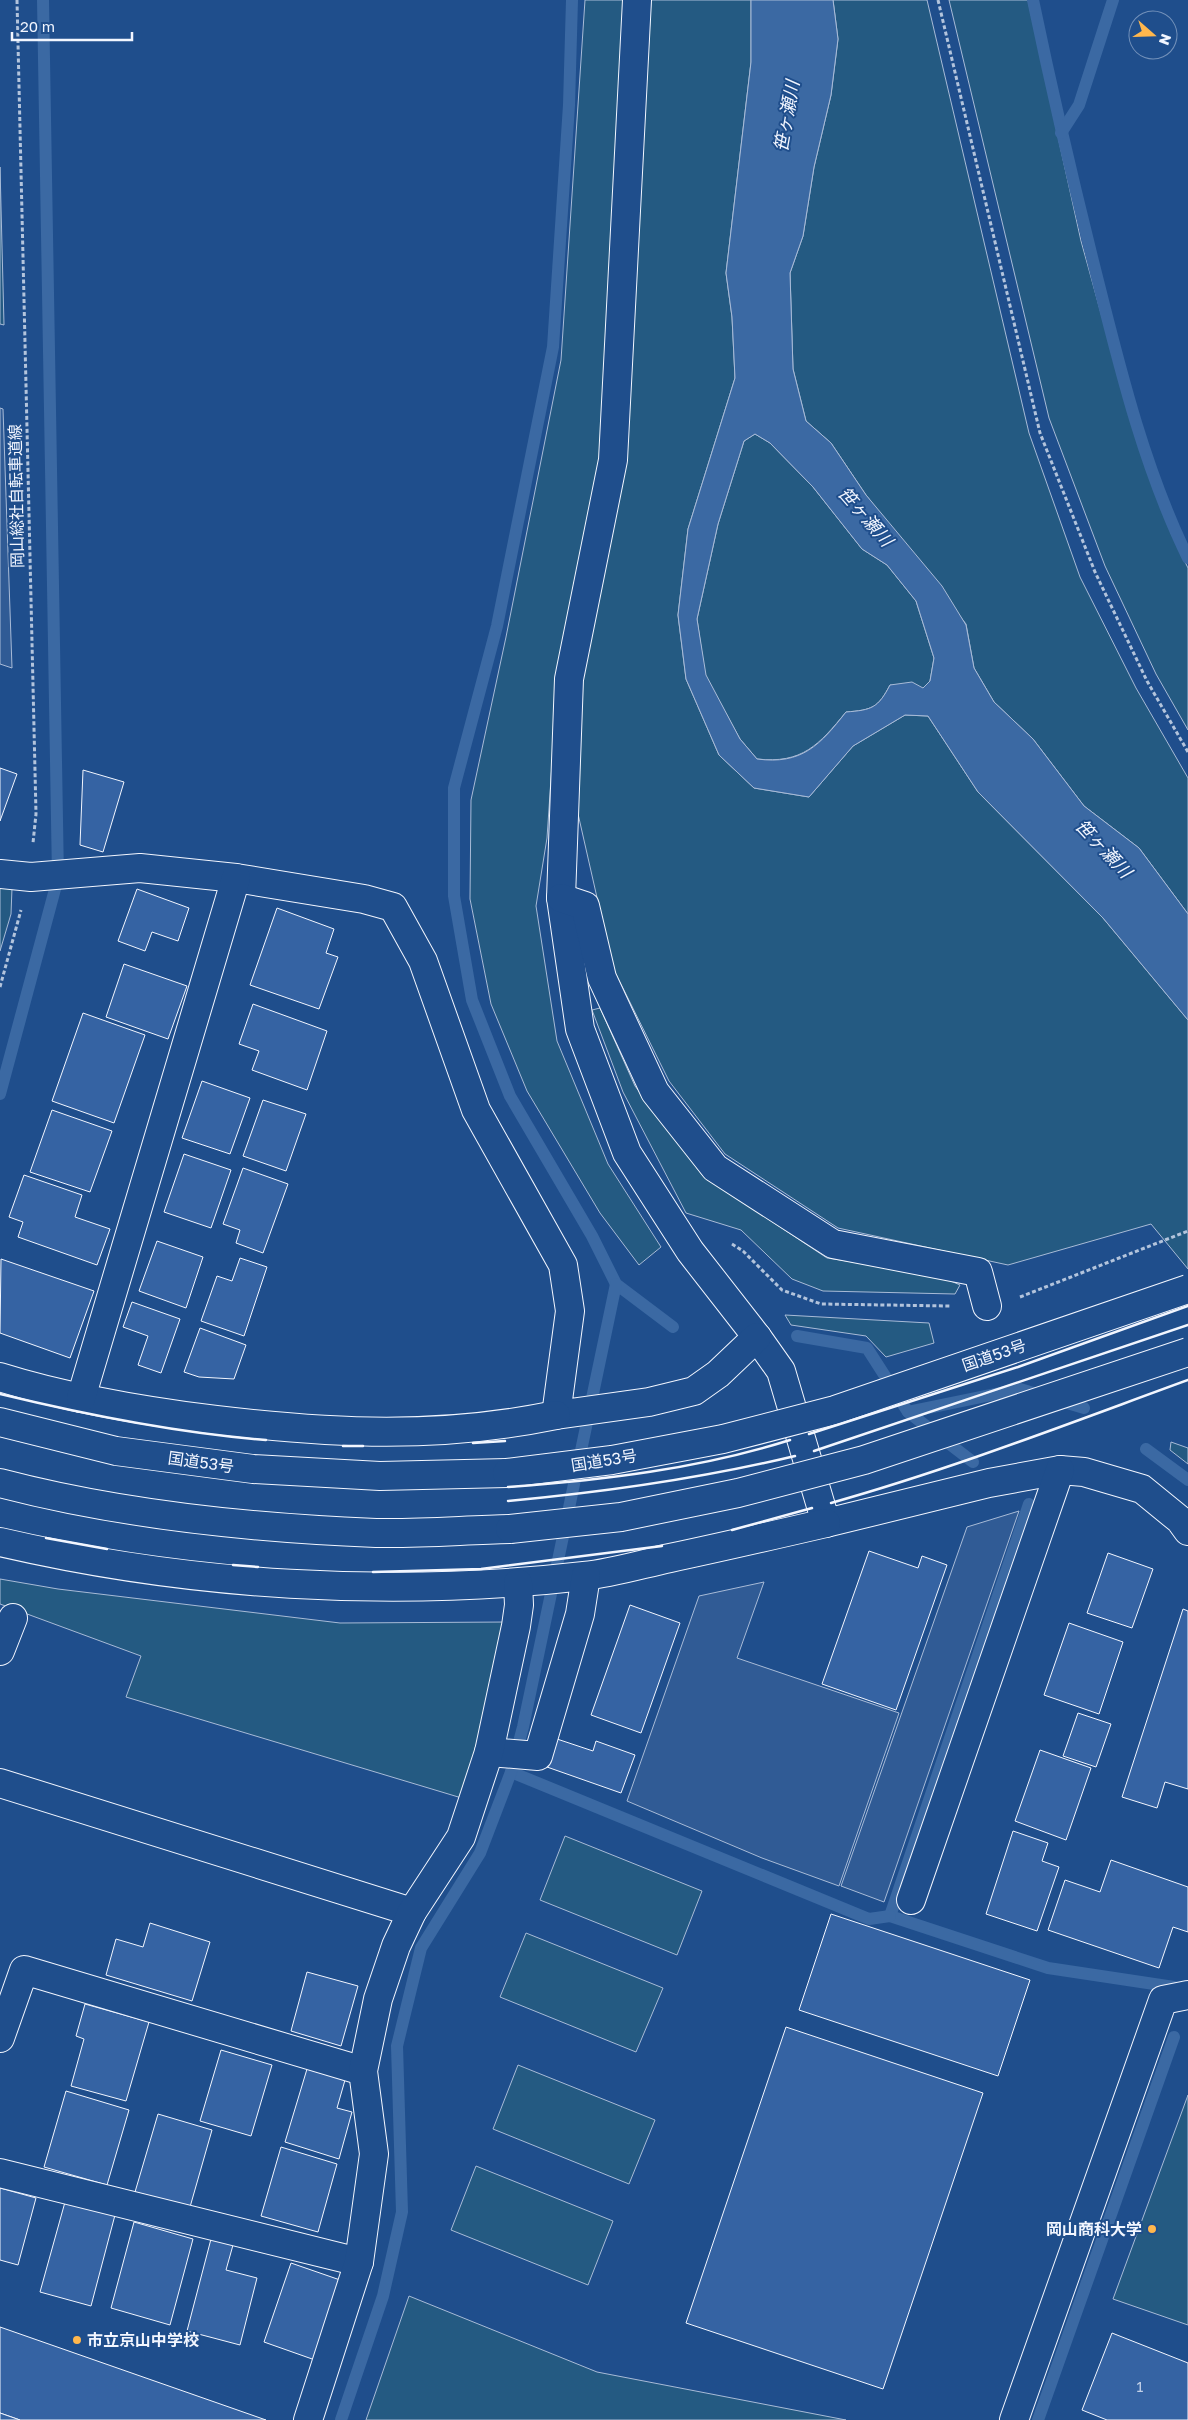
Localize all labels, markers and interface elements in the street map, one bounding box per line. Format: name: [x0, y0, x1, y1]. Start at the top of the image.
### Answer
scale bar: [12, 10, 132, 42]
north arrow: [1128, 10, 1178, 60]
text: 20 m: [20, 17, 55, 35]
text: N: [1156, 32, 1175, 48]
water label: 笹ヶ瀬川: [769, 77, 803, 153]
street label: 岡山総社自転車道線: [5, 424, 27, 568]
water label: 笹ヶ瀬川: [834, 482, 899, 552]
water label: 笹ヶ瀬川: [1071, 814, 1138, 883]
street label: 国道53号: [959, 1335, 1029, 1375]
street label: 国道53号: [570, 1445, 638, 1475]
street label: 国道53号: [167, 1447, 235, 1477]
place label: 岡山商科大学: [1046, 2219, 1142, 2239]
marker: 岡山商科大学: [1146, 2223, 1158, 2235]
place label: 市立京山中学校: [87, 2330, 199, 2350]
marker: 市立京山中学校: [71, 2334, 83, 2346]
house number: 1: [1137, 2378, 1144, 2395]

